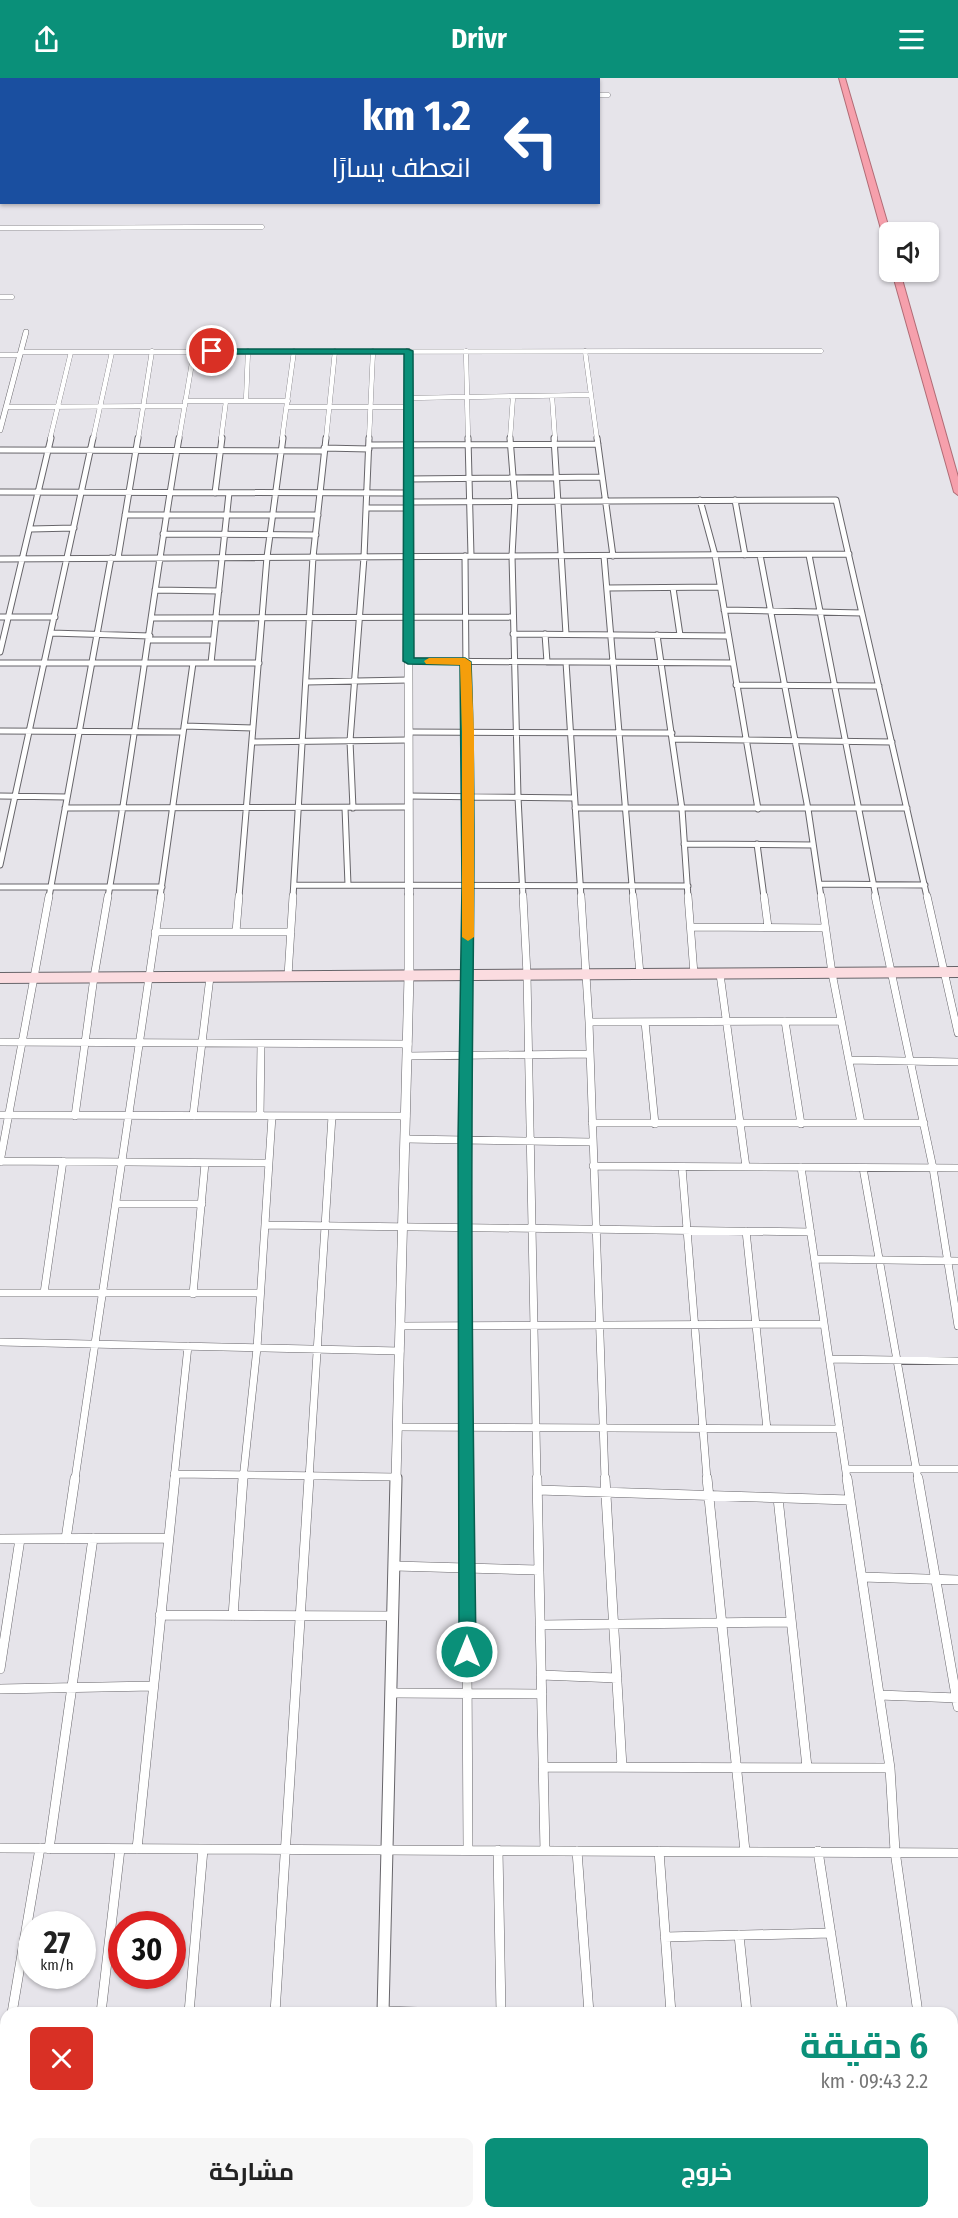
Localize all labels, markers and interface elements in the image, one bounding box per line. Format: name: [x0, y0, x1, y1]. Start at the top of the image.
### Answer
icon: share: [30, 23, 63, 56]
text: Drivr: [451, 23, 507, 55]
icon: menu: [895, 23, 928, 56]
text: 1.2 km: [362, 91, 471, 141]
icon: left: [492, 102, 570, 180]
text: انعطف يسارًا: [332, 152, 471, 184]
map controls: [879, 222, 939, 282]
button: sound: [879, 222, 939, 282]
pin: [186, 325, 237, 376]
icon: arrive: [195, 334, 228, 367]
position arrow: [435, 1620, 499, 1684]
speed limit sign: 30: [108, 1911, 186, 1989]
text: 27: [44, 1925, 70, 1961]
text: km/h: [40, 1956, 74, 1974]
text: 6 دقيقة: [800, 2024, 928, 2068]
button: close: [30, 2027, 93, 2090]
text: 2.2 km · 09:43: [821, 2069, 928, 2093]
button: مشاركة: [30, 2138, 473, 2207]
button: خروج: [485, 2138, 928, 2207]

